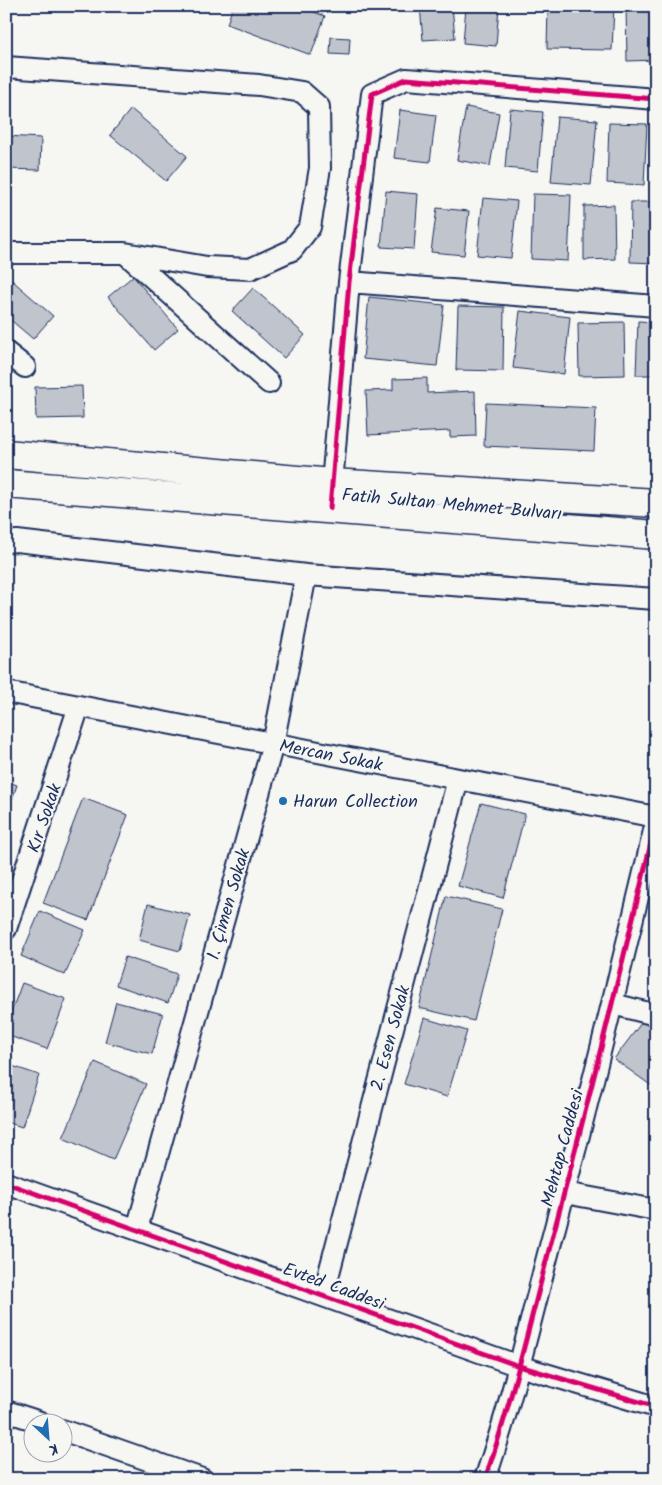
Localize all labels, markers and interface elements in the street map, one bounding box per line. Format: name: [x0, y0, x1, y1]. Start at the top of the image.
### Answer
street label: Fatih Sultan Mehmet Bulvarı: [341, 481, 563, 530]
street label: Mercan Sokak: [277, 732, 385, 781]
street label: Kır Sokak: [20, 779, 71, 857]
place label: Harun Collection: [293, 788, 418, 817]
marker: Harun Collection: [277, 795, 289, 807]
street label: 1. Çimen Sokak: [200, 845, 259, 963]
street label: 2. Esen Sokak: [363, 982, 420, 1094]
street label: Mehtap Caddesi: [534, 1086, 593, 1210]
street label: Evted Caddesi: [278, 1256, 389, 1320]
north arrow: [22, 1412, 72, 1462]
text: K: [44, 1437, 62, 1461]

